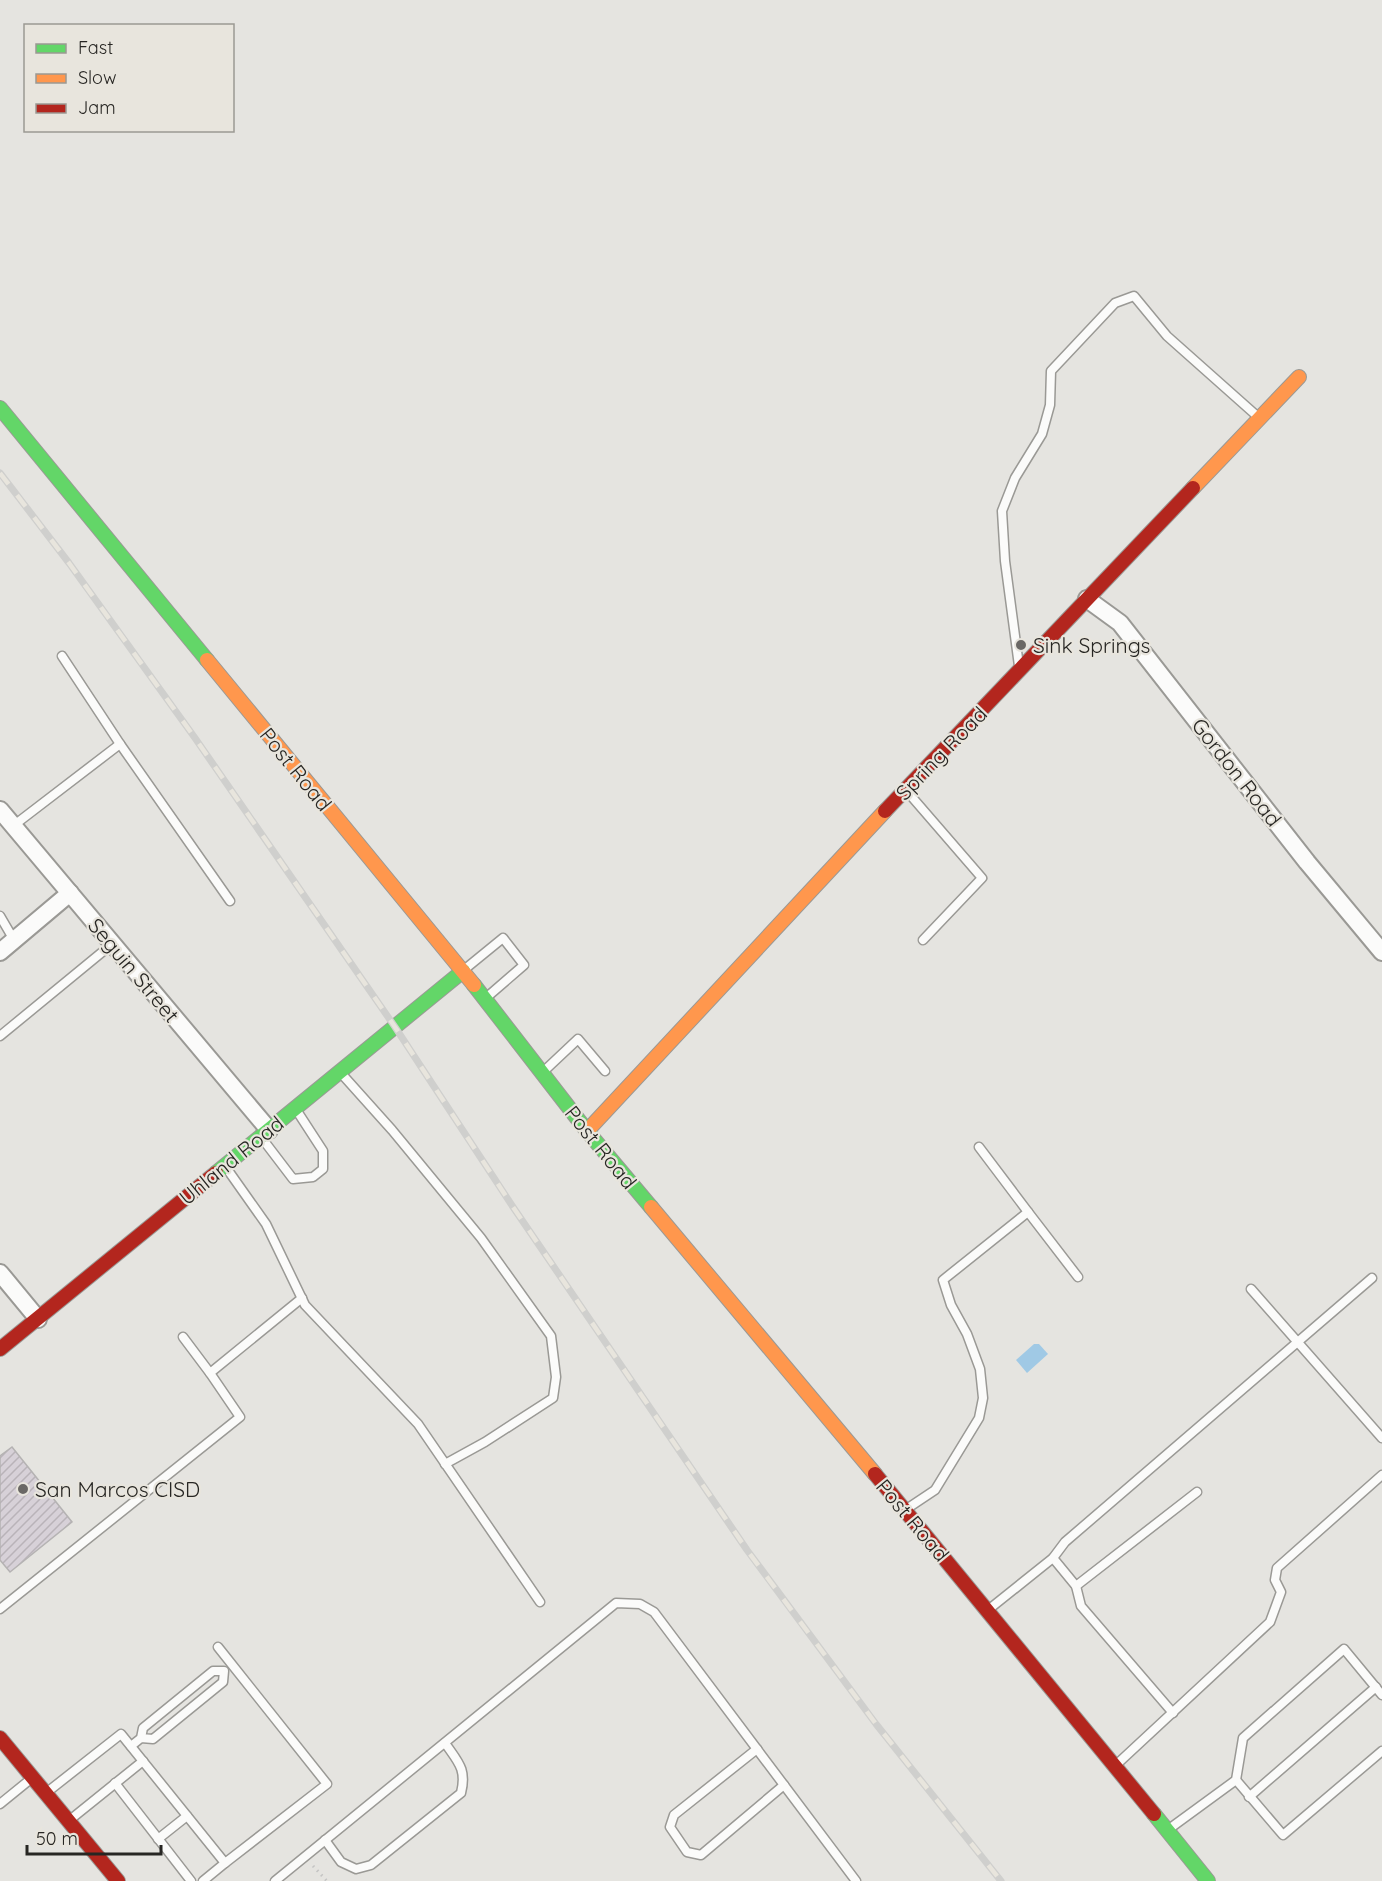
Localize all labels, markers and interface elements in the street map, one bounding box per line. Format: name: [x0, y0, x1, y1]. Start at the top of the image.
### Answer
legend: [24, 24, 234, 132]
text: Fast: [78, 36, 113, 59]
text: Slow: [78, 66, 116, 89]
text: Jam: [78, 96, 116, 119]
place label: Sink Springs: [1033, 632, 1150, 658]
marker: Sink Springs: [1014, 638, 1028, 652]
street label: Spring Road: [890, 701, 992, 805]
street label: Gordon Road: [1187, 713, 1287, 831]
street label: Post Road: [254, 722, 338, 816]
street label: Seguin Street: [83, 913, 185, 1027]
street label: Post Road: [559, 1100, 643, 1194]
street label: Uhland Road: [173, 1110, 289, 1210]
street label: Post Road: [871, 1473, 955, 1567]
place label: San Marcos CISD: [35, 1476, 200, 1502]
marker: San Marcos CISD: [16, 1482, 30, 1496]
scale bar: [27, 1818, 160, 1856]
text: 50 m: [36, 1827, 78, 1850]

